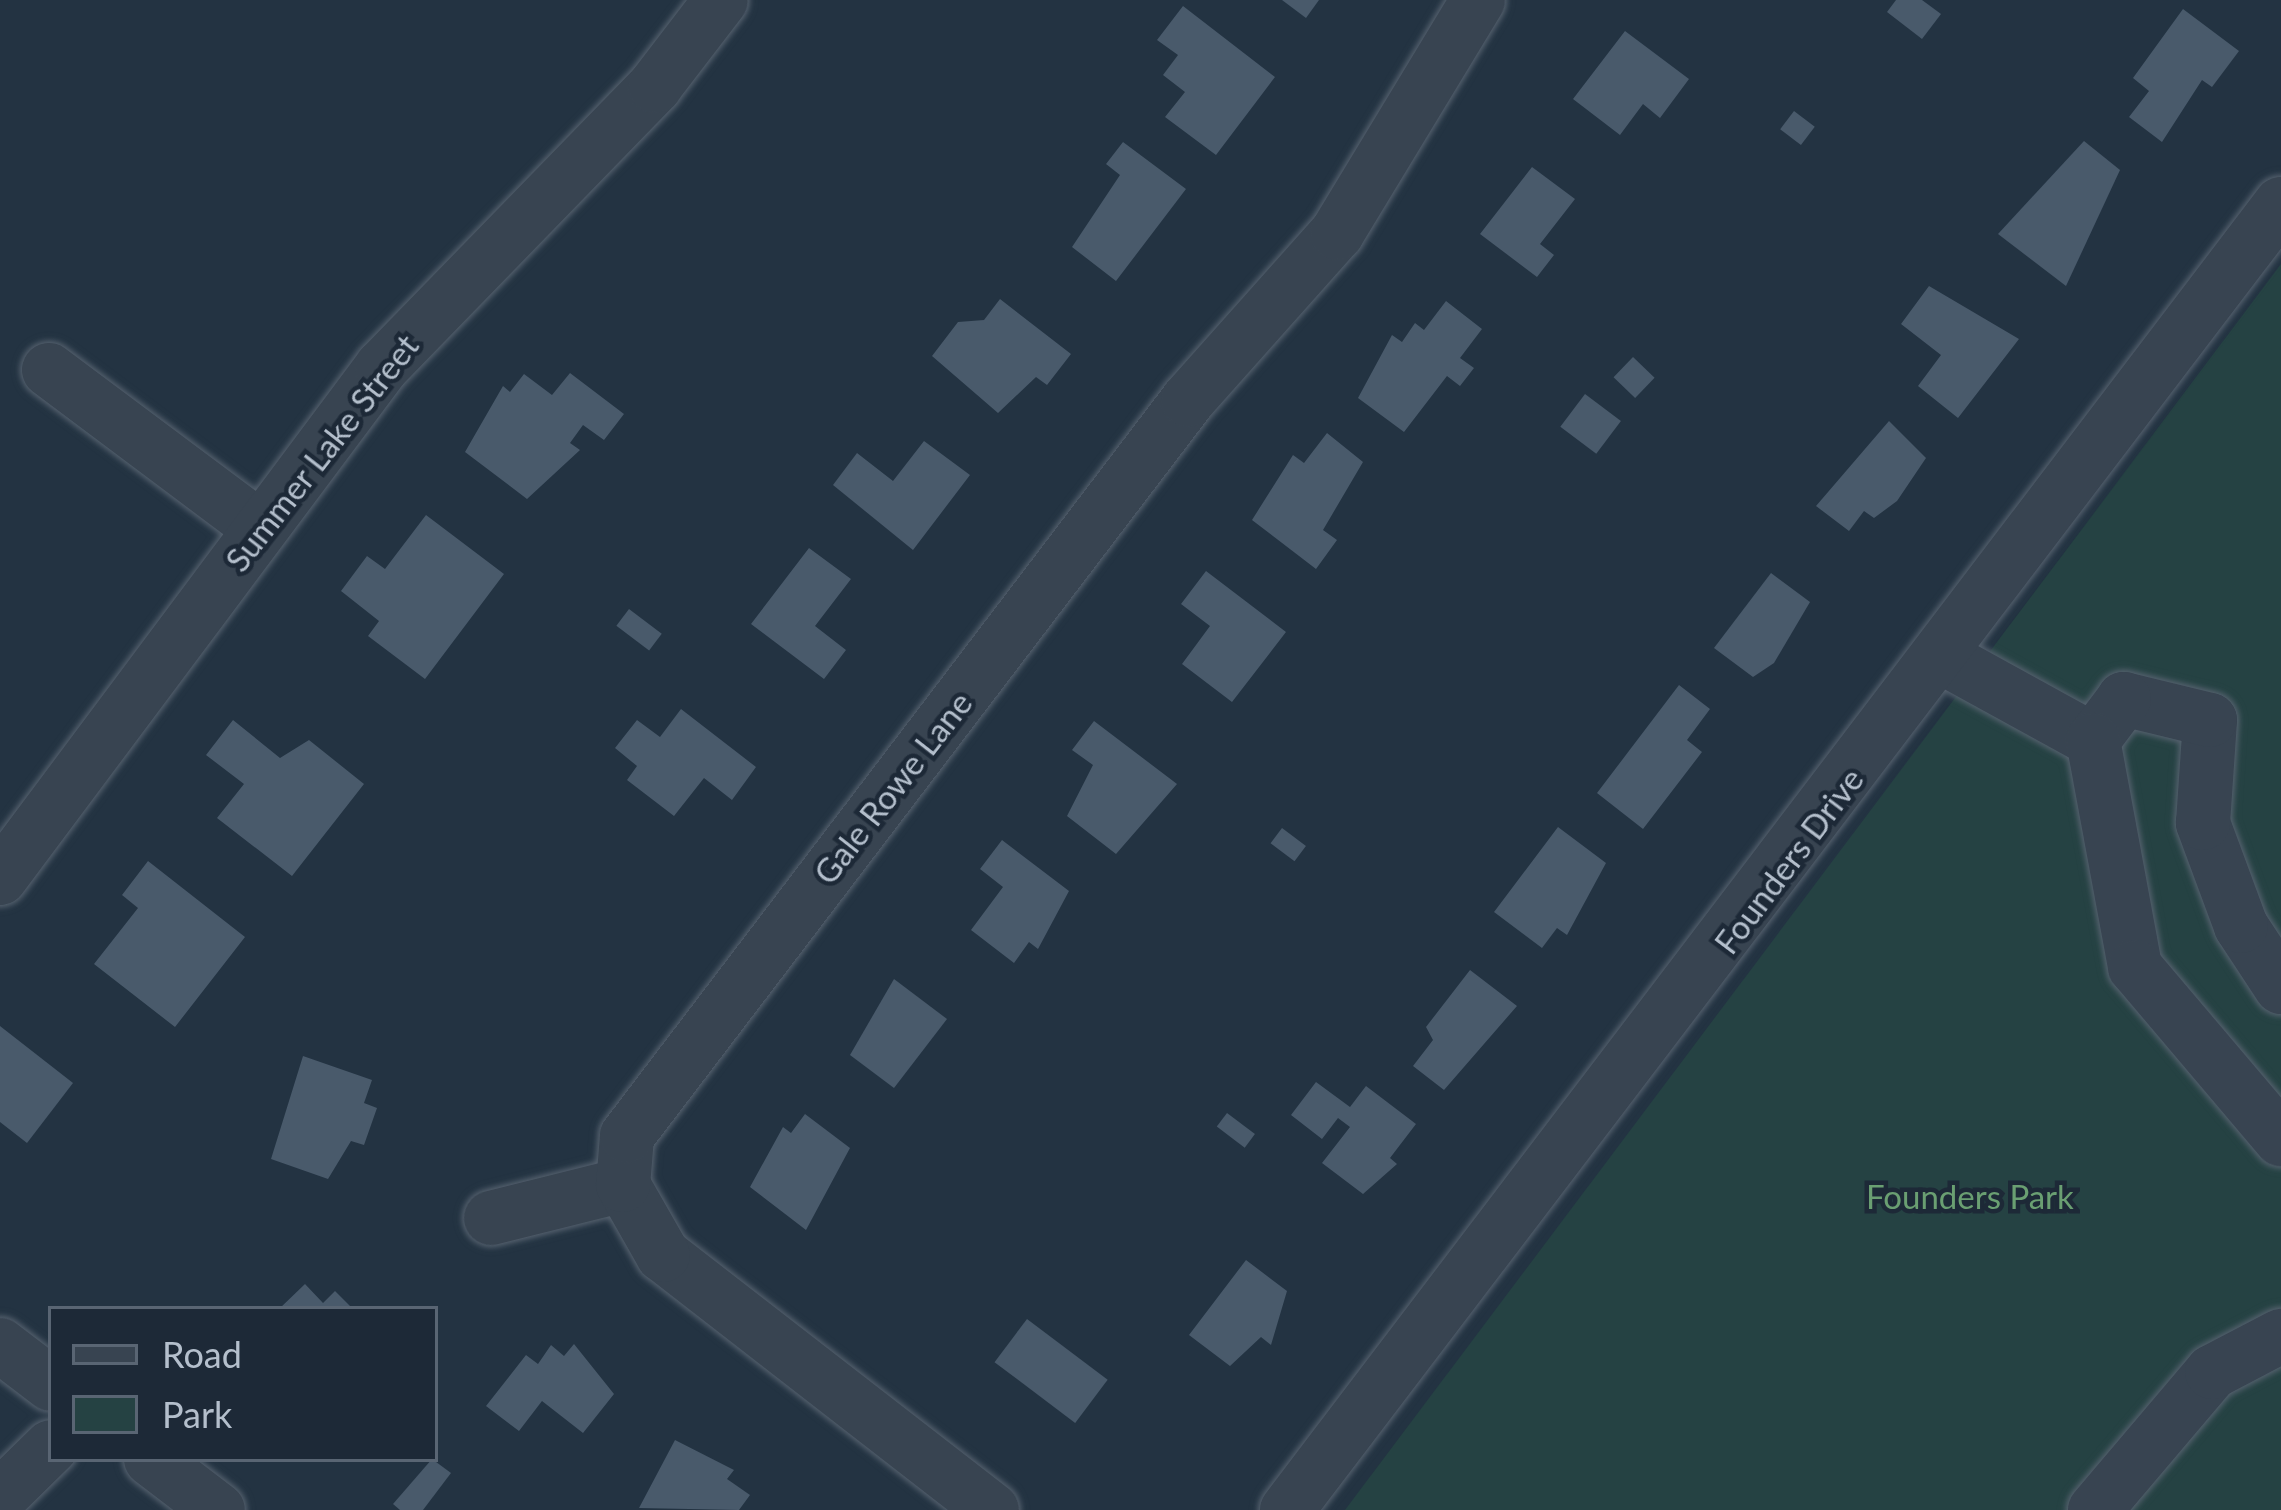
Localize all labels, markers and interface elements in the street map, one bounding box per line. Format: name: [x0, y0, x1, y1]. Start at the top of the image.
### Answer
street label: Summer Lake Street: [217, 327, 427, 579]
street label: Gale Rowe Lane: [806, 684, 980, 892]
street label: Founders Drive: [1706, 760, 1872, 962]
park label: Founders Park: [1866, 1177, 2074, 1217]
legend: [48, 1306, 438, 1462]
text: Road: [162, 1332, 242, 1376]
text: Park: [162, 1392, 232, 1436]

